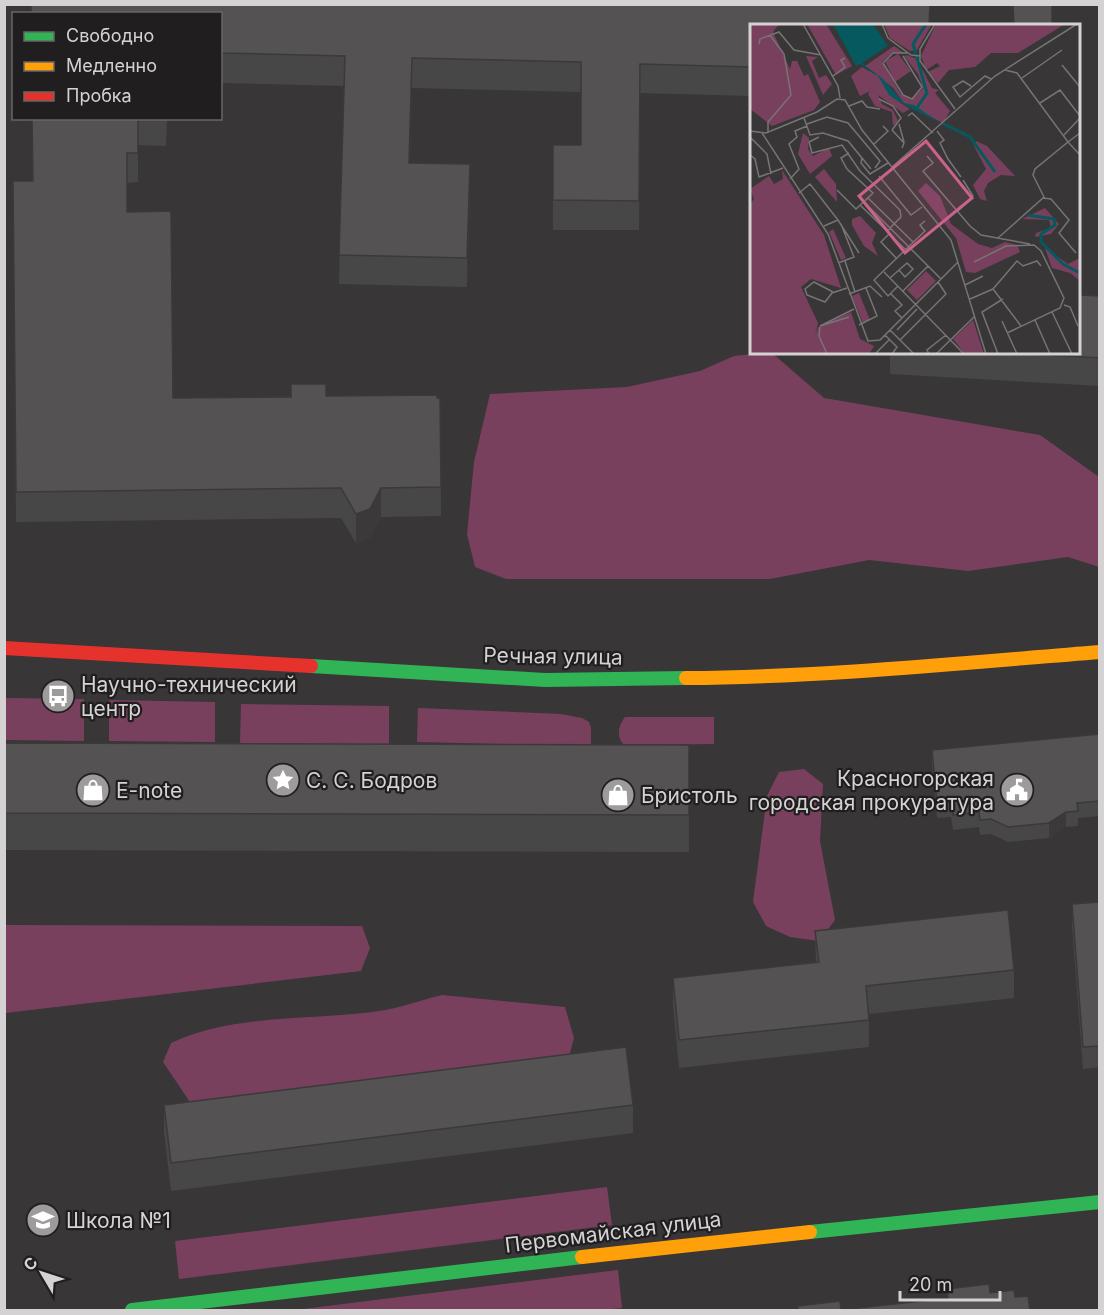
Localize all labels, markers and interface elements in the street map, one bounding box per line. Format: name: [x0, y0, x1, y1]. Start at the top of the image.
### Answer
legend: [12, 12, 222, 120]
inset map: [750, 24, 1080, 354]
text: Свободно: [66, 25, 154, 46]
text: Медленно: [66, 55, 157, 76]
text: Пробка: [66, 85, 132, 106]
street label: Речная улица: [483, 642, 623, 670]
place label: Научно-технический центр: [81, 672, 297, 721]
bus stop icon: Научно-технический центр: [40, 678, 76, 714]
place icon: С. С. Бодров: [265, 762, 301, 798]
place label: Красногорская городская прокуратура: [749, 766, 994, 815]
place label: С. С. Бодров: [306, 768, 437, 793]
shop icon: E-note: [75, 772, 111, 808]
public building icon: Красногорская городская прокуратура: [999, 772, 1035, 808]
shop icon: Бристоль: [600, 777, 636, 813]
place label: E-note: [116, 778, 182, 803]
place label: Бристоль: [641, 783, 738, 808]
school or university icon: Школа №1: [25, 1202, 61, 1238]
street label: Первомайская улица: [503, 1206, 723, 1258]
place label: Школа №1: [66, 1208, 171, 1233]
north arrow: [12, 1243, 72, 1303]
text: С: [19, 1253, 42, 1274]
scale bar: [900, 1264, 1000, 1302]
text: 20 m: [909, 1274, 952, 1295]

